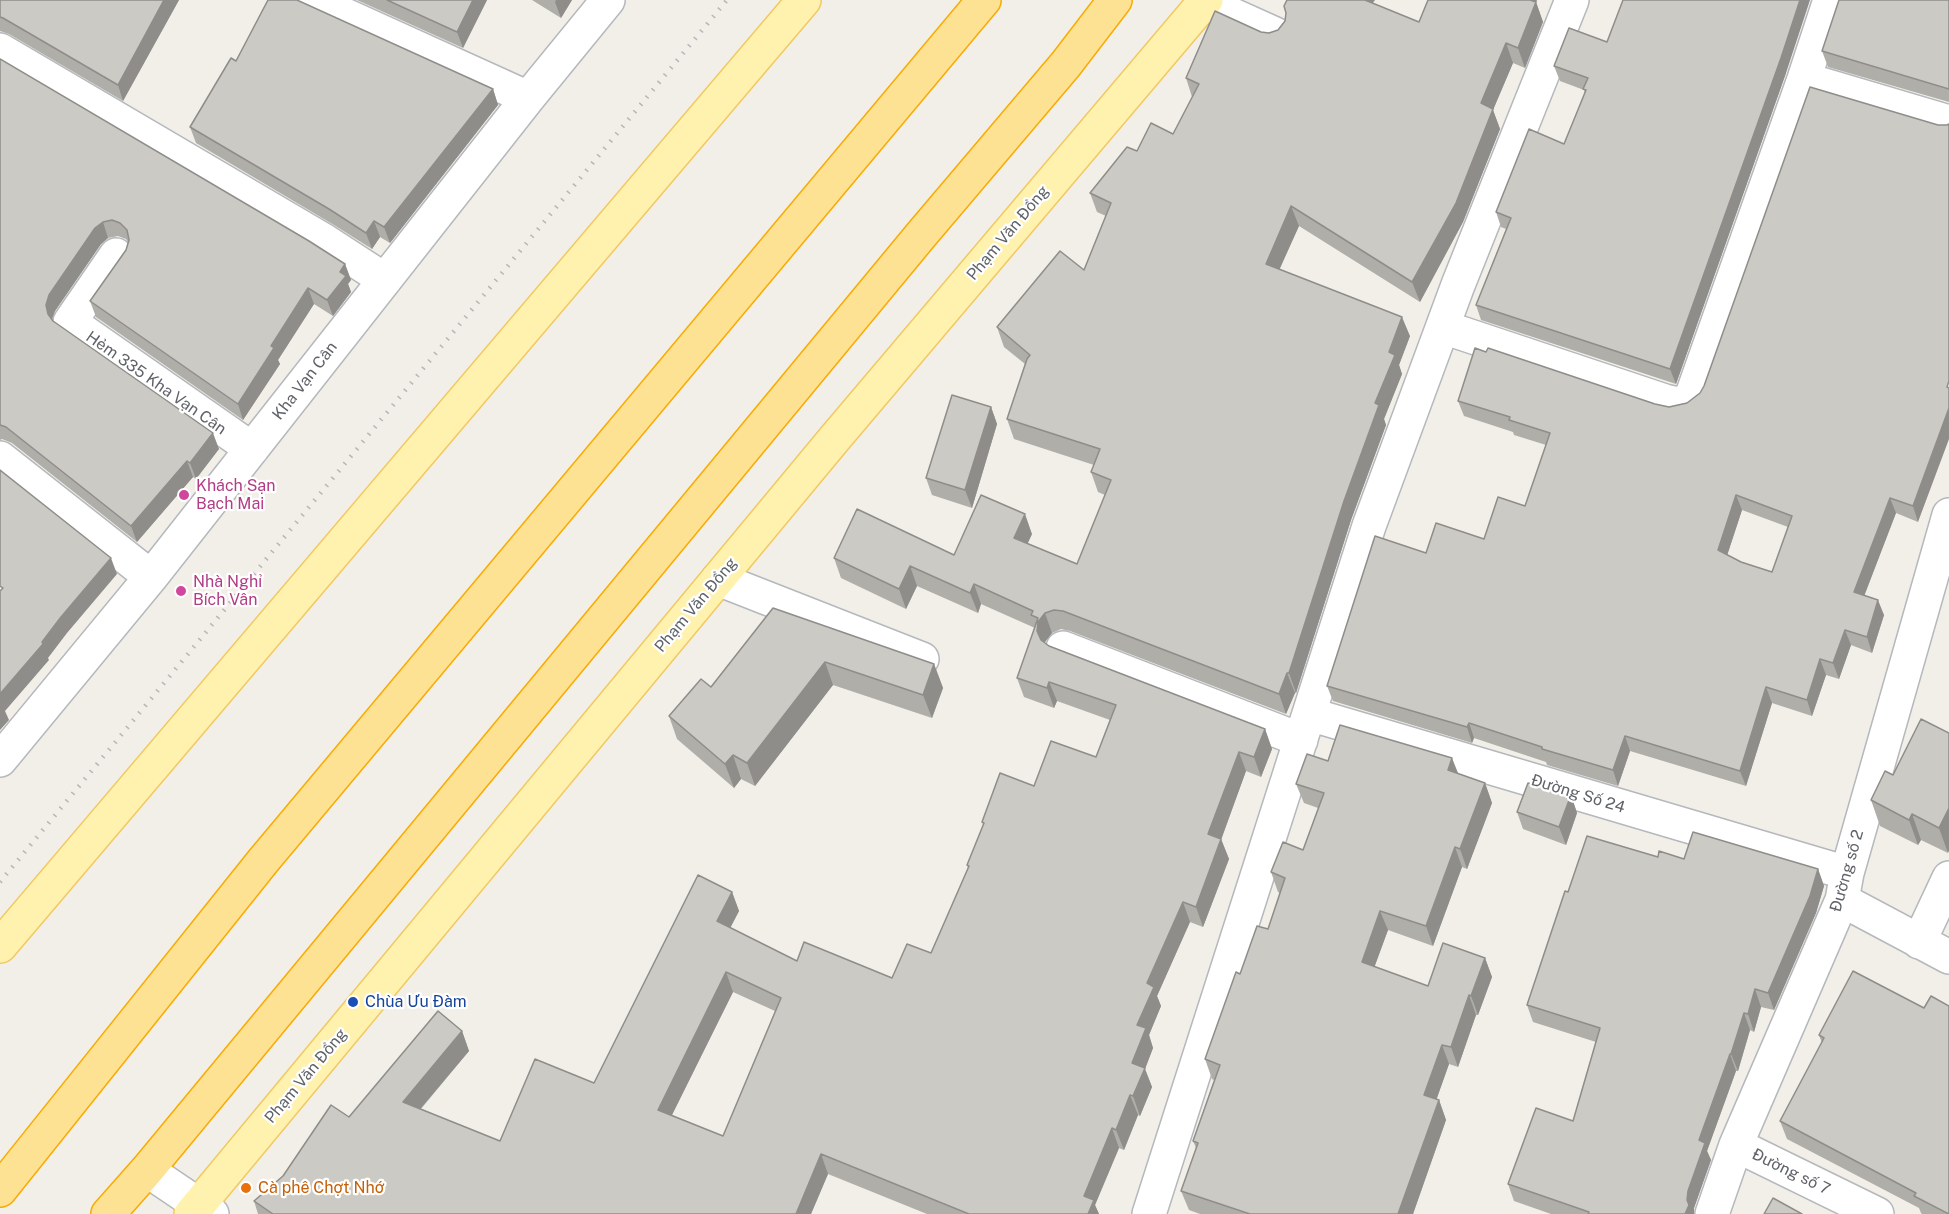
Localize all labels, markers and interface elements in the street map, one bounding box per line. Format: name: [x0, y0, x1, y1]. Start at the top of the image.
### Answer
street label: Phạm Văn Đồng: [963, 182, 1053, 284]
street label: Hẻm 335 Kha Vạn Cân: [82, 327, 230, 439]
street label: Kha Vạn Cân: [269, 338, 341, 424]
place label: Khách Sạn Bạch Mai: [196, 476, 275, 514]
marker: Khách Sạn Bạch Mai: [177, 488, 191, 502]
street label: Phạm Văn Đồng: [651, 554, 741, 656]
place label: Nhà Nghỉ Bích Vân: [193, 572, 262, 610]
marker: Nhà Nghỉ Bích Vân: [174, 584, 188, 598]
street label: Đường Số 24: [1529, 771, 1627, 817]
street label: Đường số 2: [1826, 828, 1868, 914]
place label: Chùa Ưu Đàm: [365, 992, 467, 1012]
marker: Chùa Ưu Đàm: [346, 995, 360, 1009]
street label: Phạm Văn Đồng: [261, 1025, 351, 1127]
street label: Đường số 7: [1749, 1145, 1833, 1199]
place label: Cà phê Chợt Nhớ: [258, 1178, 384, 1198]
marker: Cà phê Chợt Nhớ: [239, 1181, 253, 1195]

